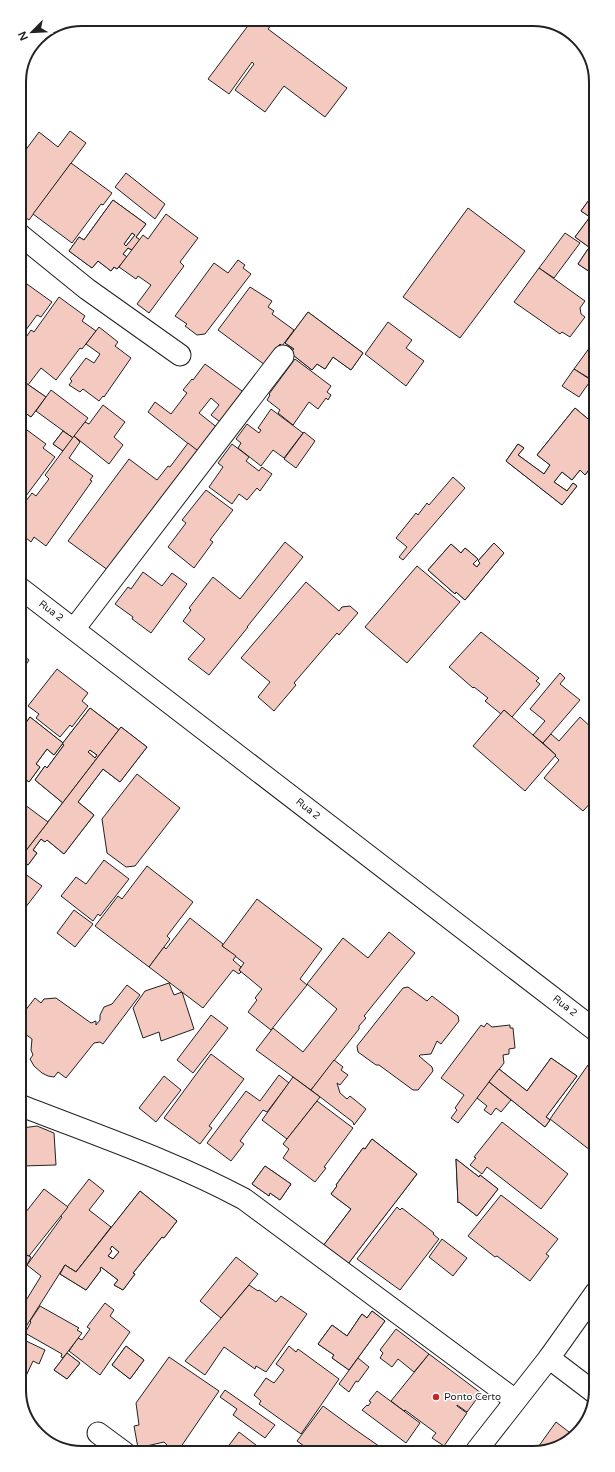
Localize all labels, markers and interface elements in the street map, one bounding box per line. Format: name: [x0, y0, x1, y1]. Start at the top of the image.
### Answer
north arrow: [12, 12, 52, 52]
text: N: [16, 29, 31, 43]
street label: Rua 2: [36, 598, 66, 624]
street label: Rua 2: [293, 796, 323, 822]
street label: Rua 2: [550, 993, 580, 1019]
place label: Ponto Certo: [444, 1391, 501, 1403]
marker: Ponto Certo: [431, 1392, 441, 1402]

